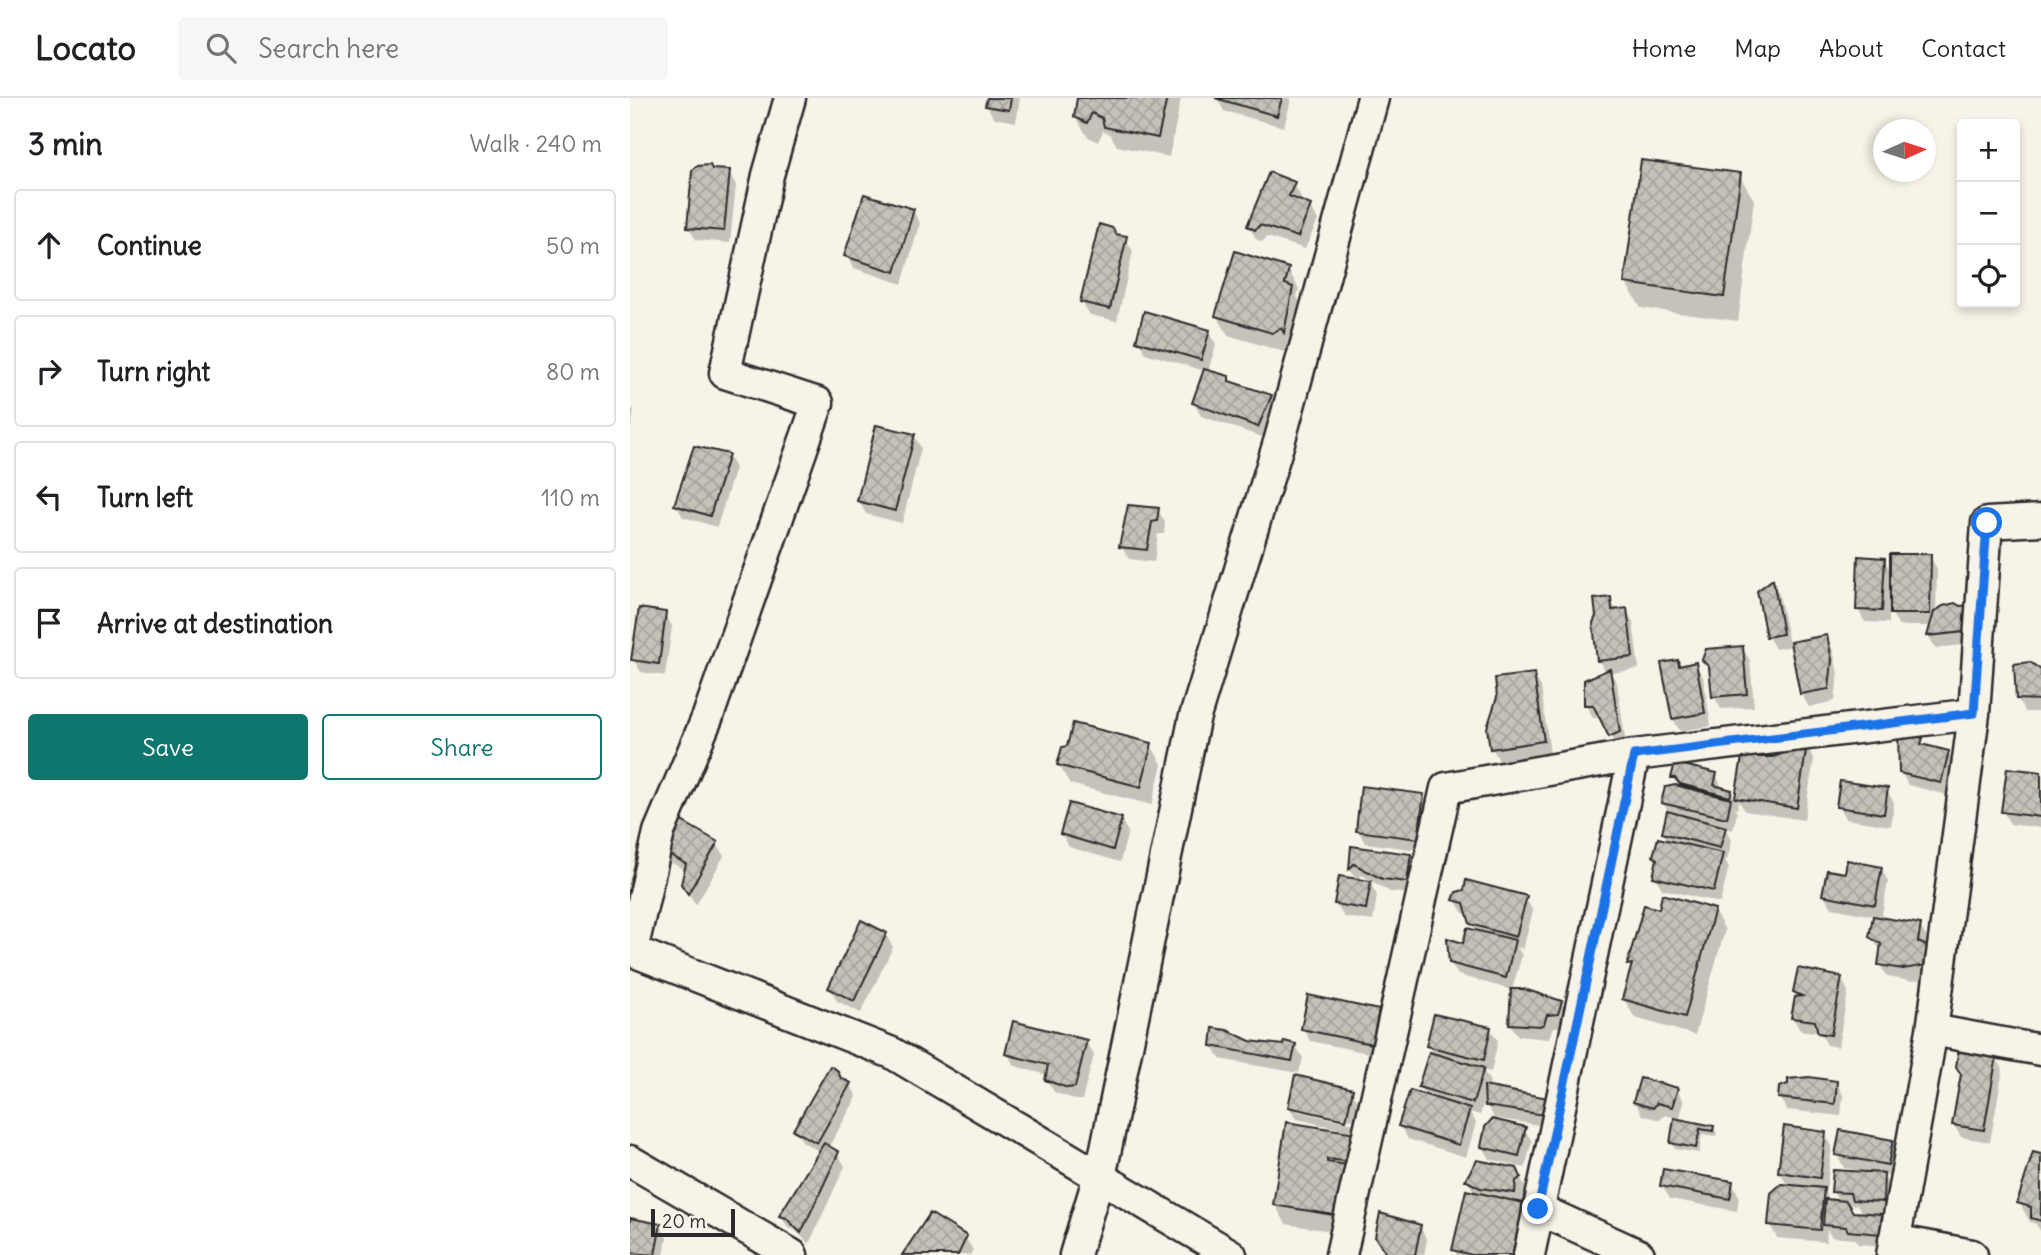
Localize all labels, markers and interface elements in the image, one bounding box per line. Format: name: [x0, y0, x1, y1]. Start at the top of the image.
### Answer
search box: [178, 17, 668, 80]
text: Locato: [35, 27, 136, 69]
icon: search: [202, 29, 240, 67]
text: Search here: [258, 32, 399, 65]
text: Home: [1632, 33, 1696, 63]
text: Map: [1734, 33, 1781, 63]
text: About: [1819, 33, 1883, 63]
text: Contact: [1921, 33, 2006, 63]
north arrow: [1873, 119, 1936, 182]
map controls: [1957, 119, 2020, 308]
button: +: [1957, 119, 2020, 182]
text: 3 min: [28, 125, 103, 163]
text: Walk · 240 m: [469, 129, 602, 158]
button: −: [1957, 182, 2020, 245]
icon: ahead: [30, 226, 68, 264]
text: Continue: [97, 229, 202, 262]
text: 50 m: [546, 231, 600, 260]
button: locate: [1957, 245, 2020, 308]
icon: right: [30, 352, 68, 390]
text: Turn right: [97, 355, 210, 388]
text: 80 m: [546, 357, 600, 386]
icon: left: [30, 478, 68, 516]
text: Turn left: [97, 481, 193, 514]
text: 110 m: [541, 483, 600, 512]
route start: [1971, 507, 2002, 538]
icon: arrive: [30, 604, 68, 642]
text: Arrive at destination: [97, 607, 333, 640]
button: Save: [28, 714, 308, 780]
button: Share: [322, 714, 602, 780]
route end: [1522, 1193, 1553, 1224]
scale bar: [651, 1206, 735, 1238]
text: 20 m: [662, 1209, 706, 1233]

